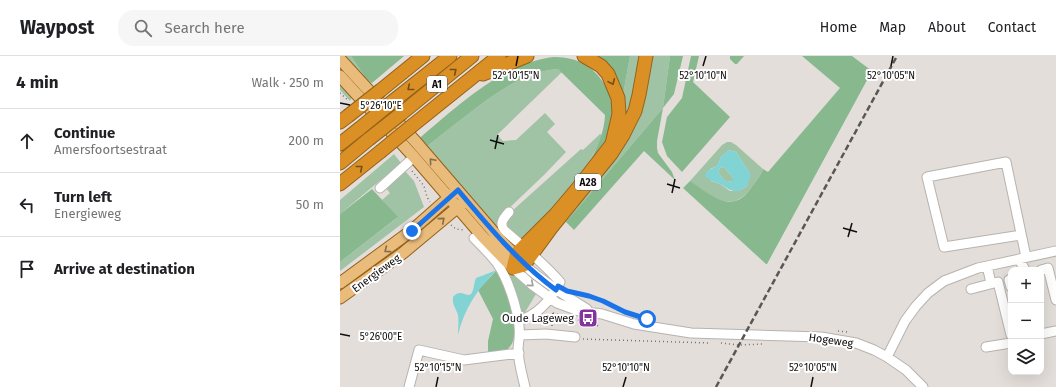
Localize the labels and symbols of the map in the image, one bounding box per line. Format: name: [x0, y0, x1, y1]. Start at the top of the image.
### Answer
one-way arrow: [449, 68, 457, 75]
text: 52°10'15"N: [493, 70, 539, 82]
text: 52°10'10"N: [679, 70, 727, 82]
text: 52°10'05"N: [867, 70, 915, 82]
road number: A1: [427, 76, 447, 92]
one-way arrow: [607, 78, 615, 85]
one-way arrow: [408, 83, 415, 90]
text: 5°26'10"E: [360, 100, 402, 112]
one-way arrow: [430, 158, 437, 166]
one-way arrow: [356, 165, 363, 172]
road number: A28: [575, 174, 601, 190]
one-way arrow: [438, 218, 445, 225]
route end: [403, 222, 421, 240]
one-way arrow: [384, 245, 391, 252]
street label: Energieweg: [350, 251, 403, 295]
one-way arrow: [527, 279, 534, 286]
bus stop icon: Oude Lageweg: [577, 307, 599, 329]
route start: [638, 310, 656, 328]
place label: Oude Lageweg: [502, 312, 574, 325]
text: 5°26'00"E: [360, 331, 402, 343]
street label: Hogeweg: [808, 331, 854, 350]
text: 52°10'15"N: [415, 362, 461, 374]
text: 52°10'10"N: [602, 362, 650, 374]
text: 52°10'05"N: [789, 362, 837, 374]

